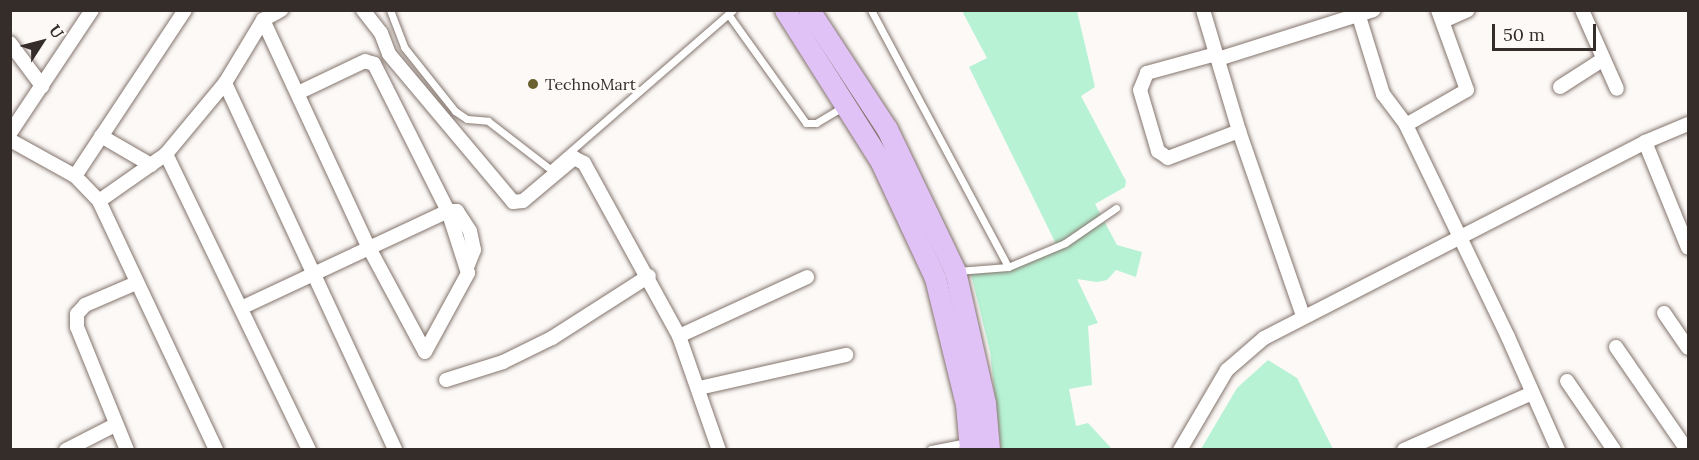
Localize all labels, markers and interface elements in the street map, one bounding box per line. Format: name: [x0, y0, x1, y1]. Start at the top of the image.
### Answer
north arrow: [12, 12, 72, 72]
scale bar: [1495, 12, 1598, 50]
text: U: [45, 21, 68, 42]
text: 50 m: [1503, 23, 1545, 46]
place label: TechnoMart: [545, 74, 636, 94]
marker: TechnoMart: [526, 77, 540, 91]

